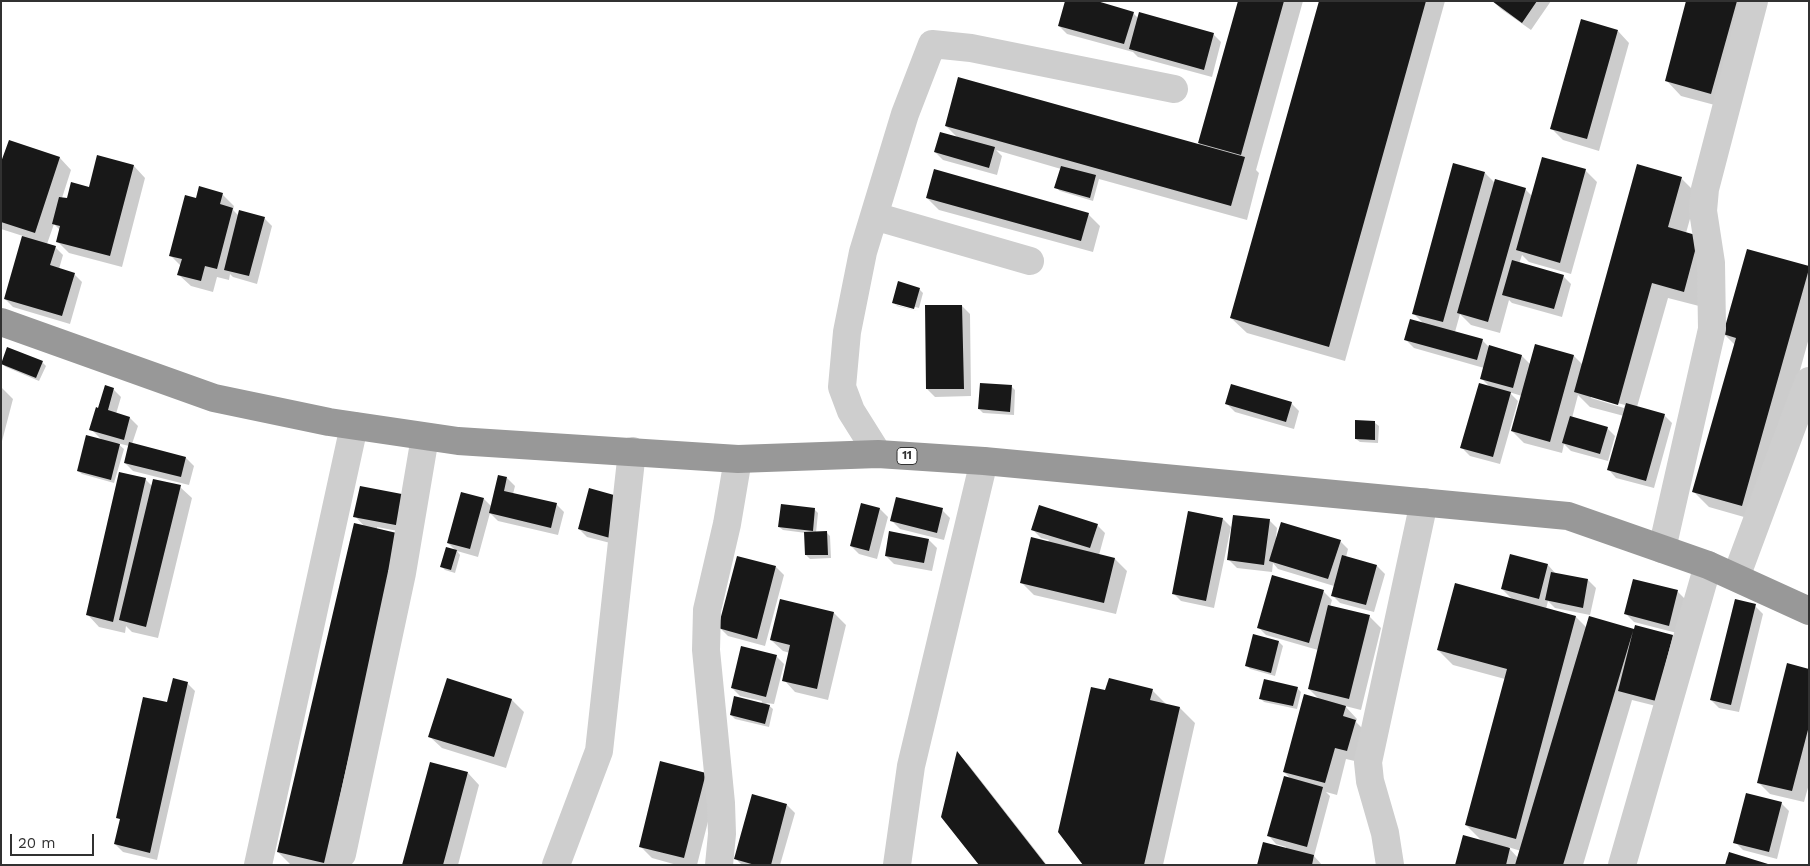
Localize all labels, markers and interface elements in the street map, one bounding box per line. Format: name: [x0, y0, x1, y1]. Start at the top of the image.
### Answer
road number: 11: [897, 448, 917, 464]
scale bar: [12, 824, 96, 856]
text: 20 m: [18, 834, 56, 852]

